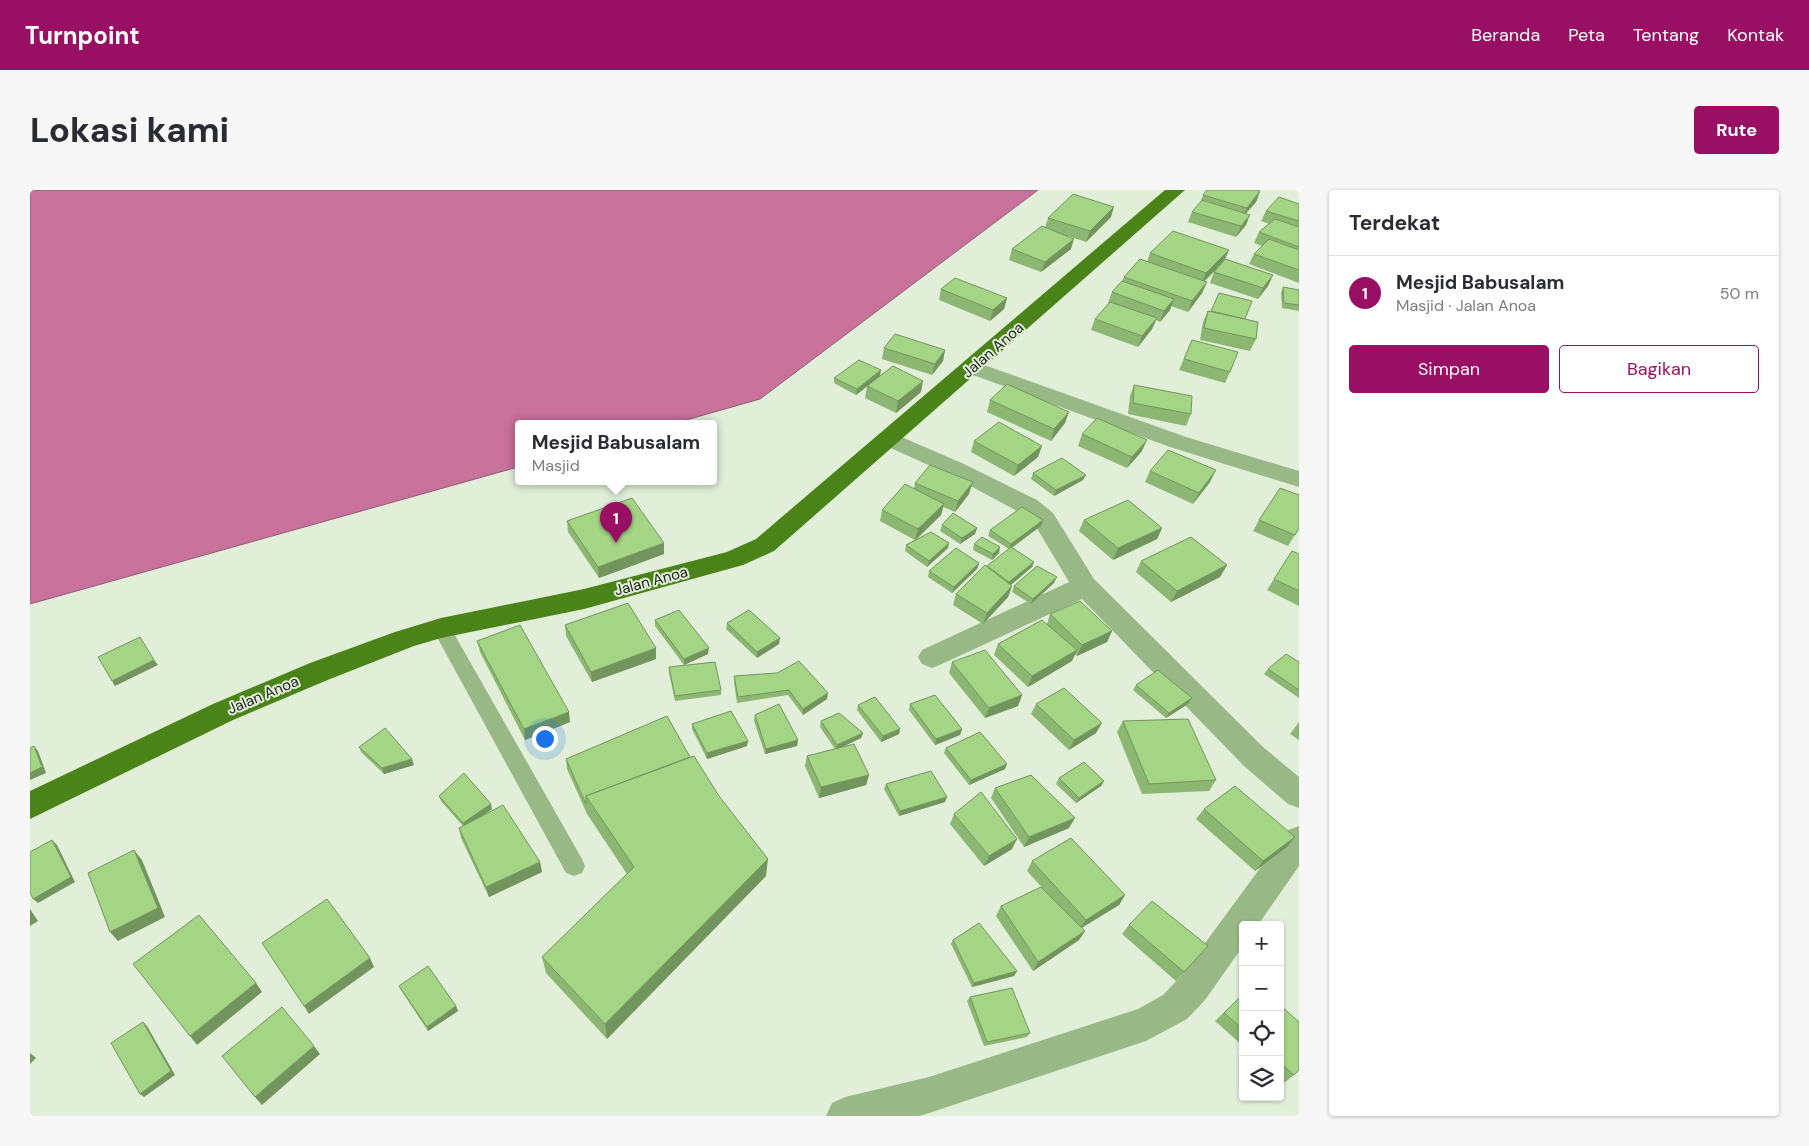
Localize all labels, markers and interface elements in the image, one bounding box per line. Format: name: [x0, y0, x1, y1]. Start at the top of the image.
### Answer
text: Turnpoint: [25, 20, 140, 51]
text: Beranda: [1471, 23, 1540, 47]
text: Peta: [1568, 23, 1605, 47]
text: Tentang: [1633, 23, 1699, 47]
text: Kontak: [1727, 23, 1784, 47]
button: Rute: [1694, 106, 1779, 154]
text: Lokasi kami: [30, 107, 229, 153]
text: Terdekat: [1349, 209, 1440, 237]
text: Mesjid Babusalam: [1396, 270, 1564, 295]
text: 1: [1362, 283, 1368, 304]
text: 50 m: [1720, 283, 1759, 304]
text: Masjid · Jalan Anoa: [1396, 295, 1536, 316]
street label: Jalan Anoa: [958, 318, 1028, 382]
button: Simpan: [1349, 345, 1549, 393]
button: Bagikan: [1559, 345, 1759, 393]
popup: [515, 420, 717, 485]
text: Mesjid Babusalam: [532, 430, 700, 455]
text: Masjid: [532, 455, 580, 476]
pin: 1: [600, 502, 632, 543]
street label: Jalan Anoa: [612, 562, 690, 600]
street label: Jalan Anoa: [224, 671, 302, 719]
your location: [532, 726, 558, 752]
map controls: [1239, 921, 1284, 1101]
button: +: [1239, 921, 1284, 966]
button: −: [1239, 966, 1284, 1011]
button: locate: [1239, 1011, 1284, 1056]
button: layers: [1239, 1056, 1284, 1101]

